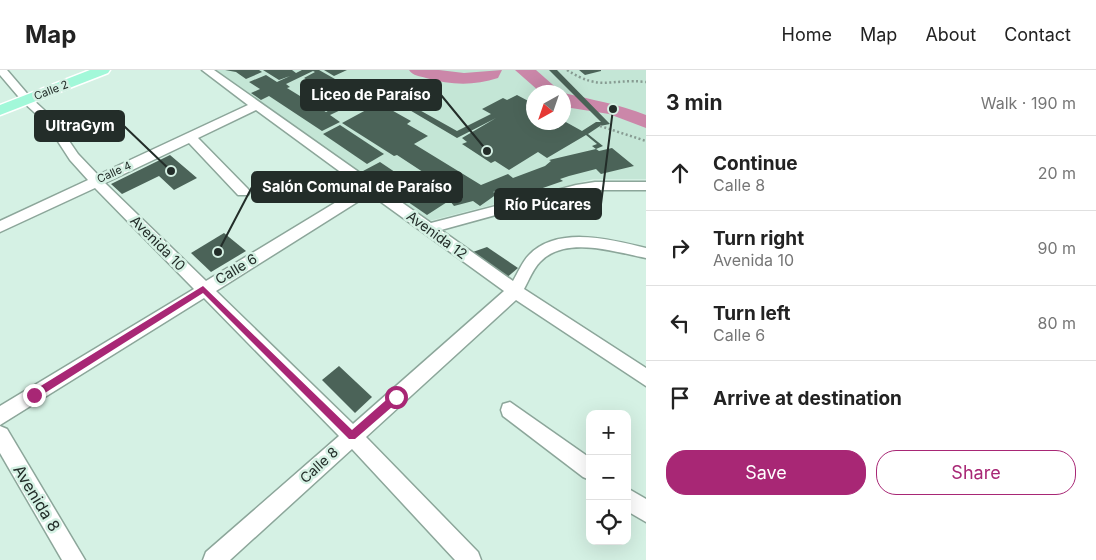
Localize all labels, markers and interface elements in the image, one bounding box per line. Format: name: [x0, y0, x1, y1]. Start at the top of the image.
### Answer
text: Map: [25, 20, 76, 49]
text: Home: [782, 24, 832, 45]
text: Map: [860, 24, 897, 45]
text: About: [925, 24, 976, 45]
text: Contact: [1004, 24, 1071, 45]
street label: Calle 2: [32, 77, 70, 103]
callout: Liceo de Paraíso: [301, 80, 441, 110]
text: Liceo de Paraíso: [311, 85, 431, 104]
north arrow: [526, 85, 571, 130]
text: 3 min: [666, 90, 722, 115]
text: Walk · 190 m: [981, 93, 1076, 113]
callout: UltraGym: [35, 111, 124, 141]
text: UltraGym: [45, 116, 115, 135]
text: Continue: [713, 152, 798, 175]
street label: Calle 4: [95, 158, 133, 186]
icon: ahead: [666, 159, 694, 187]
text: 20 m: [1038, 163, 1076, 183]
callout: Salón Comunal de Paraíso: [252, 172, 462, 202]
text: Calle 8: [713, 175, 765, 195]
text: Salón Comunal de Paraíso: [262, 177, 452, 196]
callout: Río Púcares: [495, 189, 601, 219]
text: Río Púcares: [505, 195, 591, 214]
street label: Avenida 12: [404, 207, 471, 262]
street label: Avenida 10: [127, 212, 189, 274]
text: Turn right: [713, 227, 804, 250]
icon: right: [666, 234, 694, 262]
text: 90 m: [1037, 238, 1076, 258]
street label: Calle 6: [212, 250, 260, 288]
text: Avenida 10: [713, 250, 794, 270]
text: Turn left: [713, 302, 791, 325]
icon: left: [666, 309, 694, 337]
text: 80 m: [1037, 313, 1076, 333]
text: Calle 6: [713, 325, 765, 345]
route end: [23, 384, 46, 407]
icon: arrive: [666, 384, 694, 412]
route start: [385, 386, 408, 409]
text: Arrive at destination: [713, 387, 902, 410]
map controls: [586, 410, 631, 545]
button: +: [586, 410, 631, 455]
street label: Calle 8: [296, 443, 341, 486]
button: Save: [666, 450, 866, 495]
button: Share: [876, 450, 1076, 495]
button: −: [586, 455, 631, 500]
street label: Avenida 8: [9, 461, 65, 535]
button: locate: [586, 500, 631, 545]

